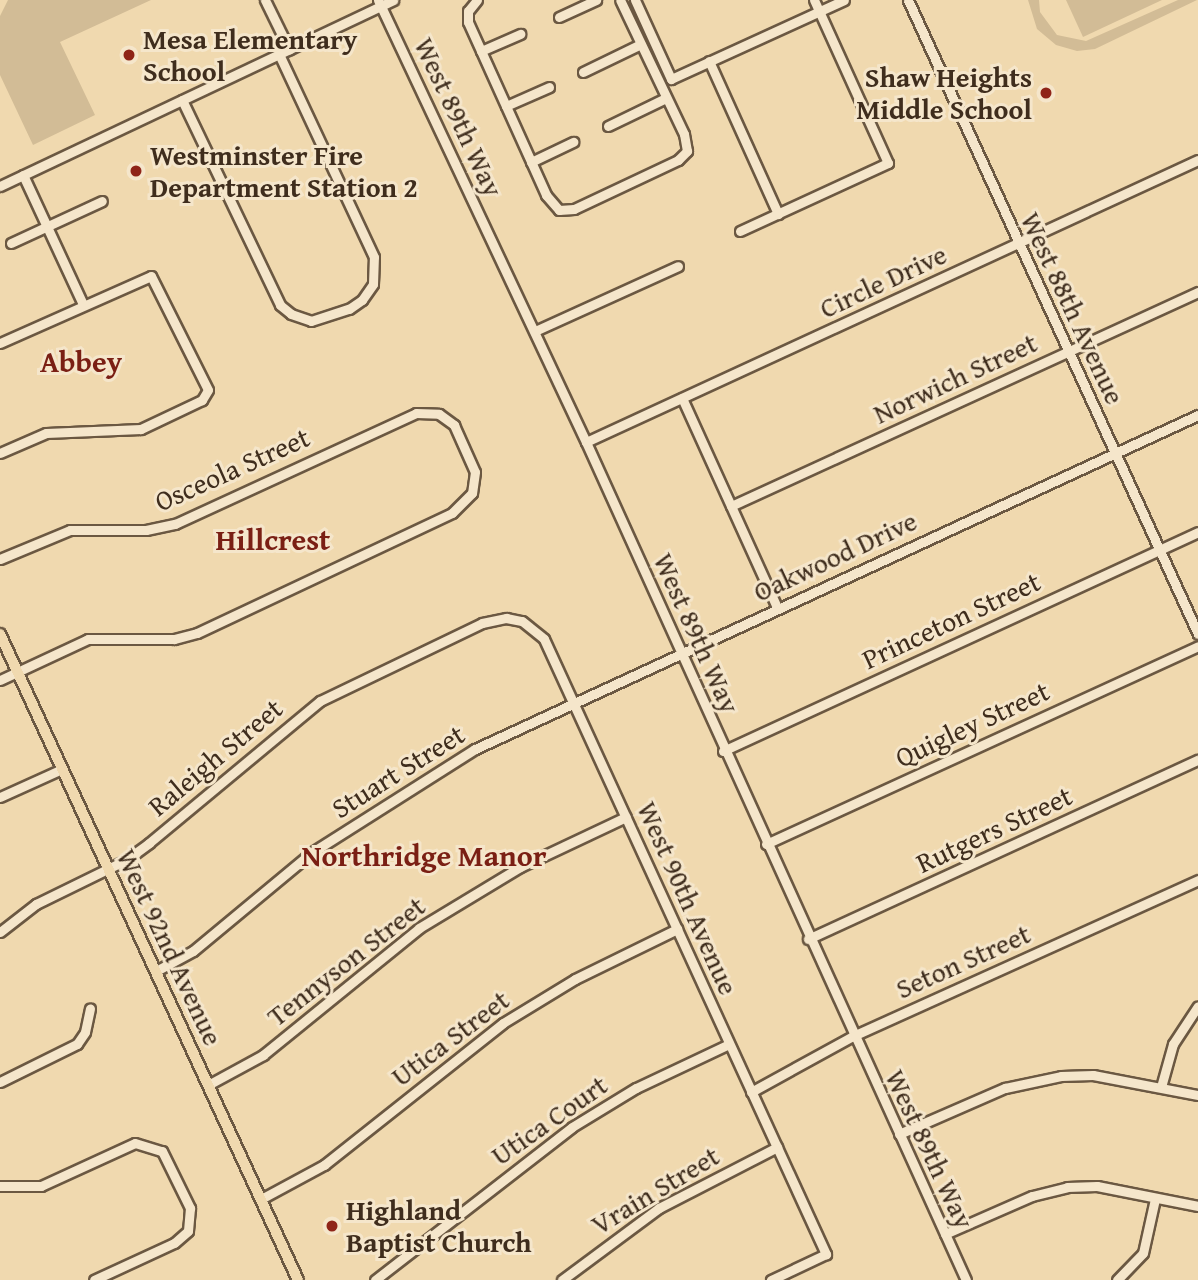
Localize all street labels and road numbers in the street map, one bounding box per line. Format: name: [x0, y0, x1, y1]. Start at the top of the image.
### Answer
street label: West 89th Way: [408, 32, 510, 202]
street label: West 88th Avenue: [1014, 207, 1132, 409]
street label: Circle Drive: [814, 237, 952, 325]
street label: Norwich Street: [868, 325, 1042, 431]
street label: Osceola Street: [149, 420, 315, 518]
street label: Oakwood Drive: [748, 503, 922, 609]
street label: West 89th Way: [647, 548, 747, 718]
street label: Princeton Street: [857, 564, 1045, 676]
street label: Quigley Street: [890, 674, 1054, 774]
street label: Raleigh Street: [141, 691, 289, 823]
street label: Stuart Street: [325, 717, 471, 825]
street label: Rutgers Street: [911, 778, 1077, 880]
street label: West 90th Avenue: [630, 796, 746, 1000]
street label: West 92nd Avenue: [110, 843, 230, 1051]
street label: Tennyson Street: [260, 889, 432, 1033]
street label: Seton Street: [891, 916, 1035, 1006]
street label: Utica Street: [384, 983, 516, 1093]
street label: West 89th Way: [879, 1064, 981, 1234]
street label: Utica Court: [484, 1068, 614, 1172]
street label: Vrain Street: [585, 1139, 725, 1241]

